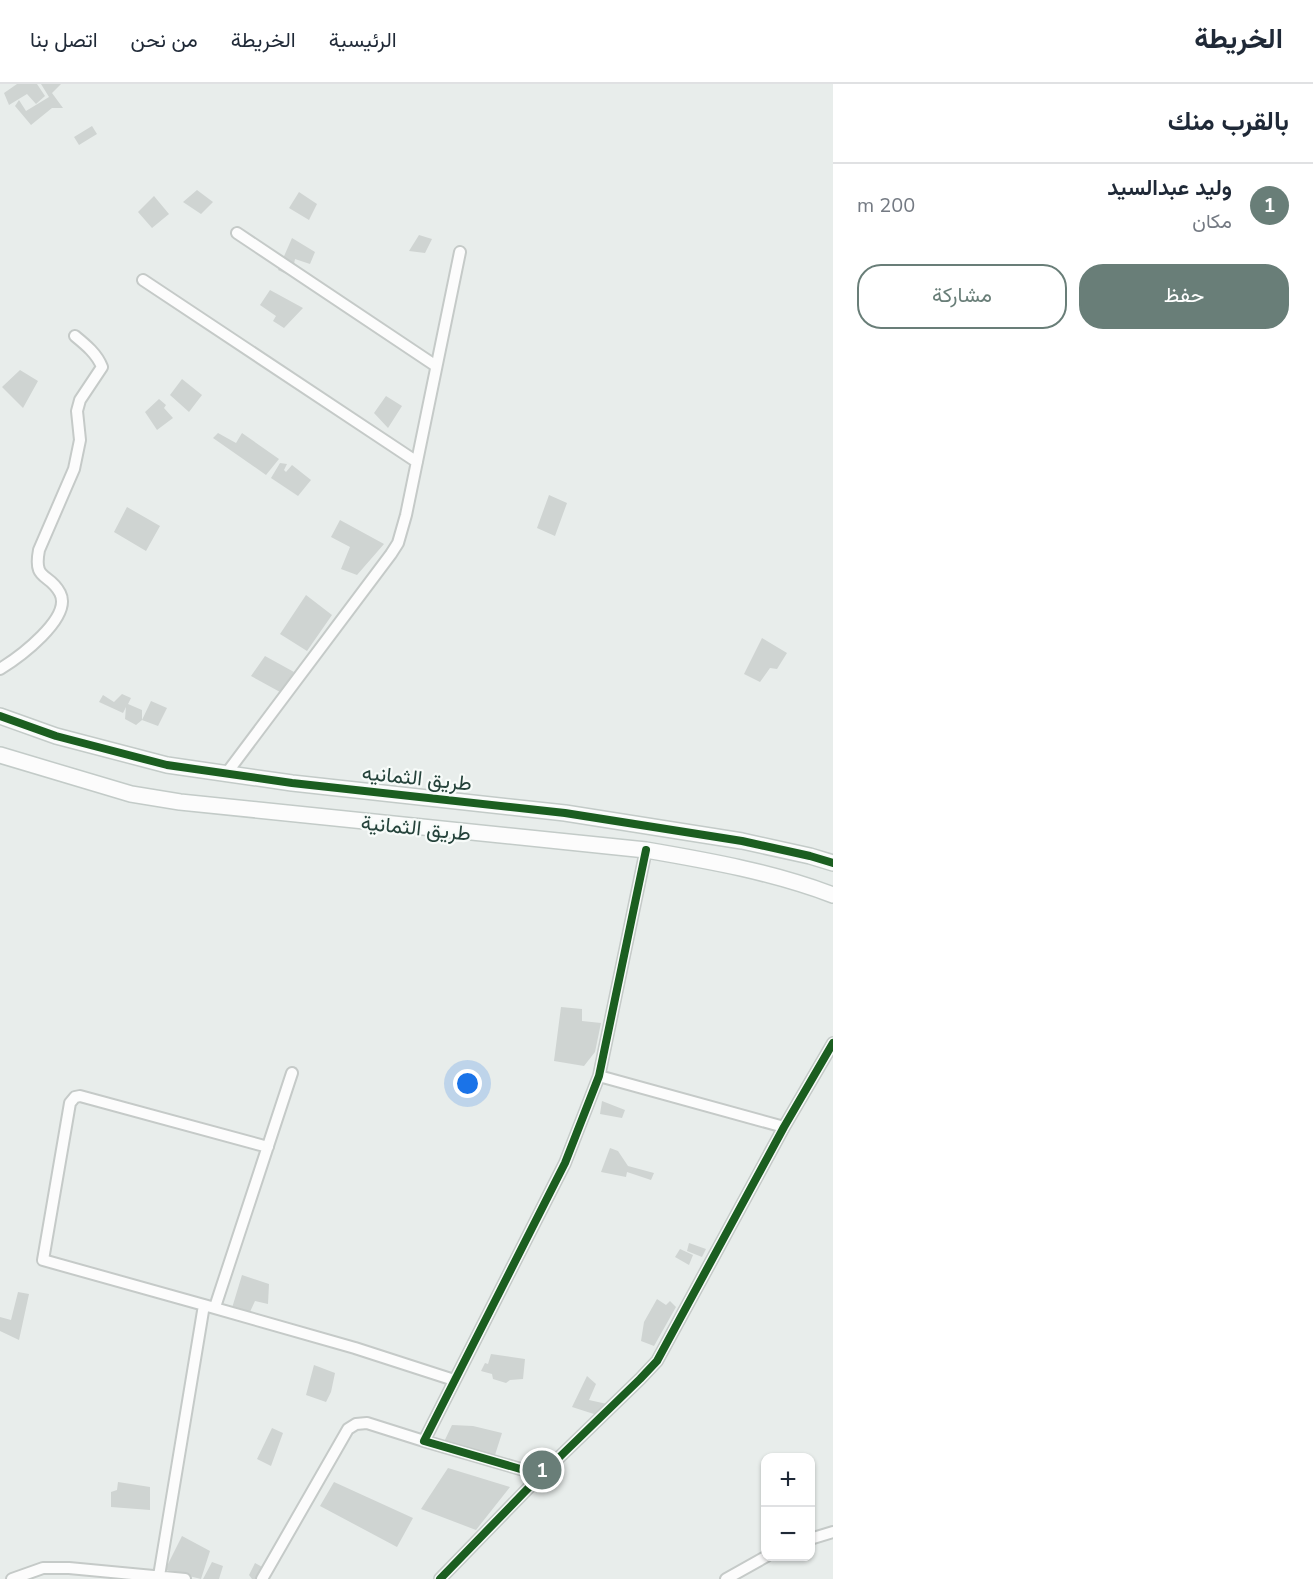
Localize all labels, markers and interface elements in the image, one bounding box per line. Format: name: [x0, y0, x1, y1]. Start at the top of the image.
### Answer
text: الخريطة: [1194, 20, 1283, 58]
text: اتصل بنا: [30, 26, 98, 54]
text: من نحن: [131, 26, 198, 54]
text: الخريطة: [231, 26, 296, 54]
text: الرئيسية: [329, 26, 397, 54]
text: بالقرب منك: [1168, 104, 1289, 139]
text: وليد عبدالسيد: [1107, 173, 1232, 203]
text: 200 m: [857, 192, 915, 219]
text: 1: [1264, 192, 1276, 219]
text: مكان: [1192, 208, 1232, 235]
button: مشاركة: [857, 264, 1067, 329]
button: حفظ: [1079, 264, 1289, 329]
street label: طريق الثمانيه: [361, 758, 473, 798]
street label: طريق الثمانية: [360, 808, 472, 848]
your location: [453, 1069, 482, 1098]
pin: 1: [522, 1448, 562, 1492]
map controls: [761, 1453, 815, 1561]
button: +: [761, 1453, 815, 1507]
button: −: [761, 1507, 815, 1561]

